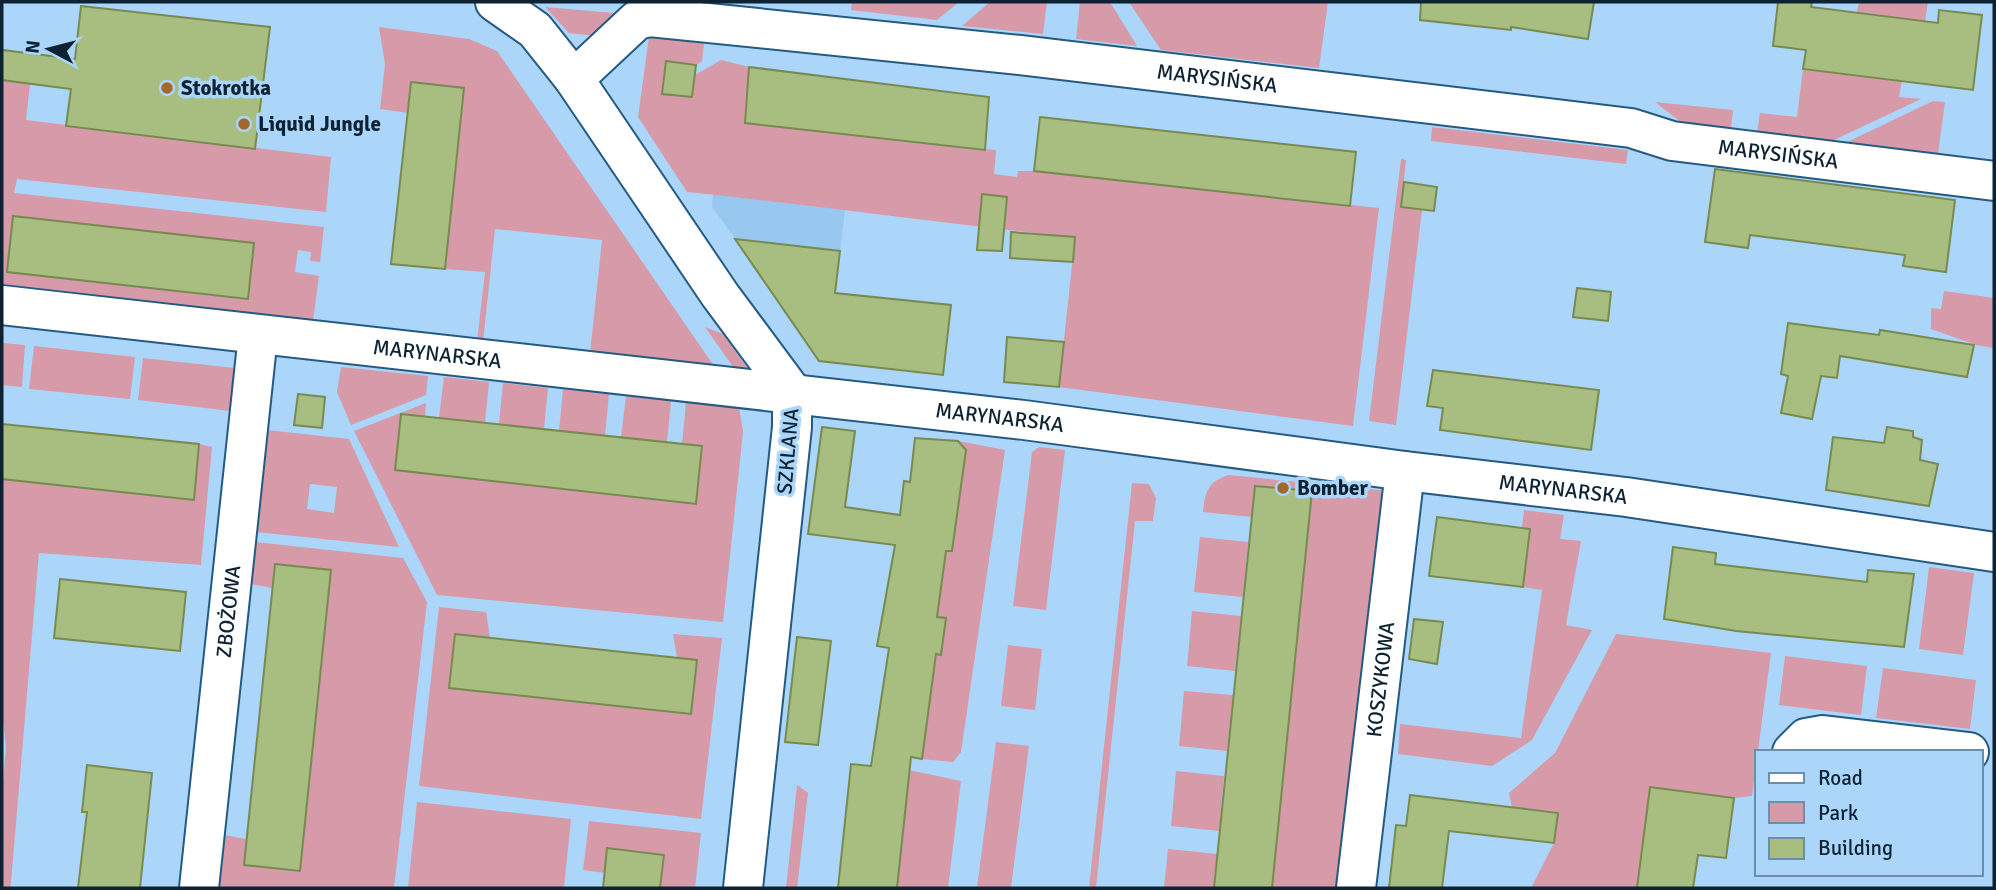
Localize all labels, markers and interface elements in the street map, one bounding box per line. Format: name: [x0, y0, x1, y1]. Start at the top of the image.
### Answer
north arrow: [14, 14, 84, 84]
text: N: [20, 39, 46, 55]
street label: MARYSIŃSKA: [1155, 58, 1279, 99]
place label: Stokrotka: [181, 75, 271, 101]
marker: Stokrotka: [159, 80, 175, 96]
place label: Liquid Jungle: [258, 111, 381, 137]
marker: Liquid Jungle: [236, 116, 252, 132]
street label: MARYSIŃSKA: [1716, 134, 1840, 175]
street label: MARYNARSKA: [372, 334, 503, 374]
street label: MARYNARSKA: [934, 397, 1066, 438]
street label: SZKLANA: [771, 407, 805, 495]
street label: MARYNARSKA: [1497, 469, 1629, 510]
place label: Bomber: [1297, 475, 1369, 501]
marker: Bomber: [1275, 480, 1291, 496]
street label: ZBOŻOWA: [211, 564, 246, 659]
street label: KOSZYKOWA: [1361, 620, 1400, 739]
legend: [1755, 750, 1982, 876]
text: Road: [1818, 765, 1863, 791]
text: Park: [1818, 800, 1859, 826]
text: Building: [1818, 835, 1893, 861]

